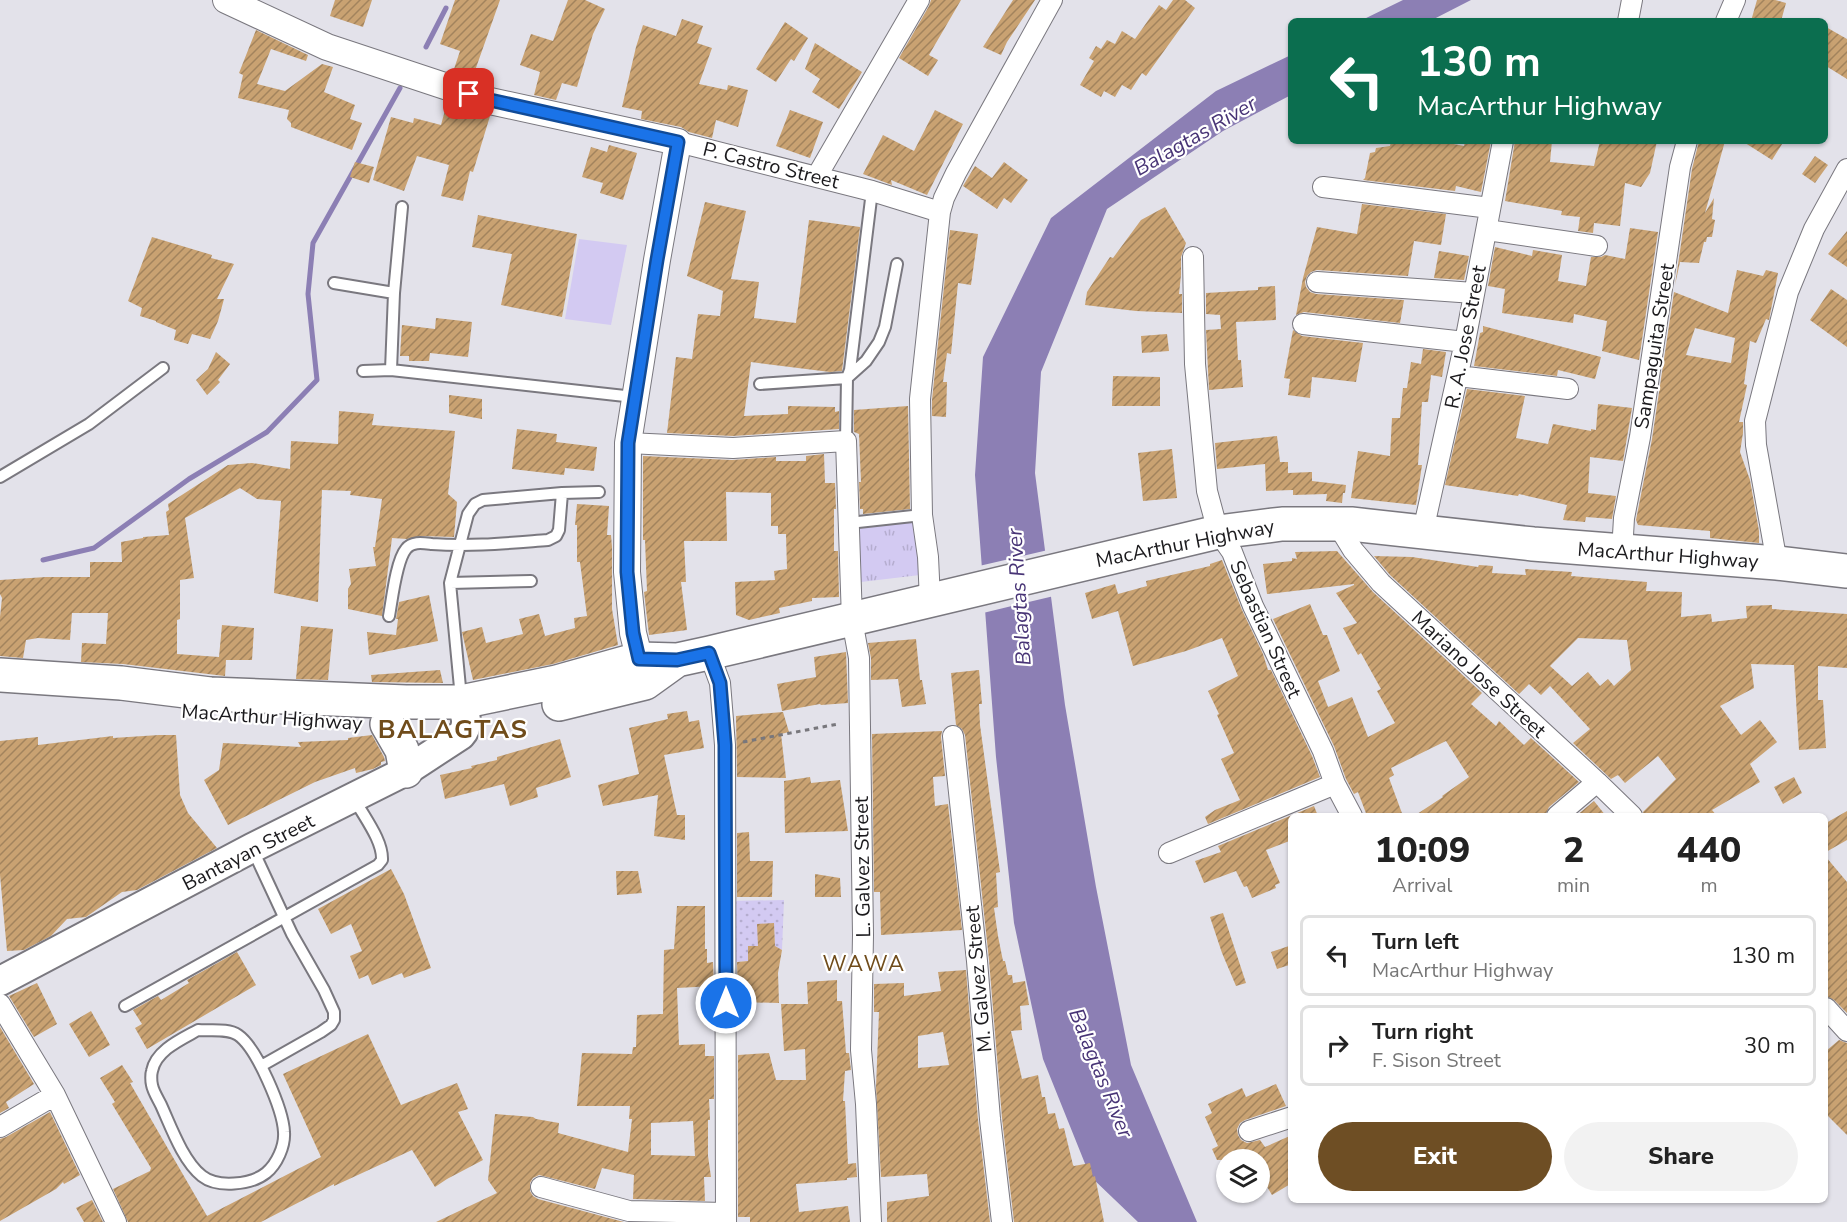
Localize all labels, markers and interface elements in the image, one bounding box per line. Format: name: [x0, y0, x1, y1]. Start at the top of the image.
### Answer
text: 130 m: [1417, 34, 1541, 91]
icon: left: [1318, 42, 1396, 120]
pin: [443, 68, 494, 119]
icon: arrive: [452, 77, 485, 110]
text: MacArthur Highway: [1417, 88, 1662, 125]
water label: Balagtas River: [1129, 89, 1262, 182]
street label: P. Castro Street: [700, 136, 843, 196]
street label: Sampaguita Street: [1628, 260, 1681, 431]
street label: R. A. Jose Street: [1438, 262, 1493, 411]
street label: MacArthur Highway: [1094, 513, 1277, 574]
water label: Balagtas River: [1000, 527, 1038, 666]
street label: MacArthur Highway: [1577, 536, 1760, 575]
street label: Sebastian Street: [1223, 556, 1308, 703]
street label: Mariano Jose Street: [1405, 605, 1553, 745]
street label: MacArthur Highway: [181, 698, 364, 737]
district label: BALAGTAS: [378, 712, 528, 747]
street label: L. Galvez Street: [848, 795, 877, 938]
street label: Bantayan Street: [178, 807, 320, 897]
text: 10:09: [1375, 826, 1470, 875]
text: 2: [1563, 826, 1584, 875]
text: 440: [1677, 826, 1741, 875]
text: Arrival: [1392, 872, 1453, 899]
text: min: [1557, 872, 1590, 899]
text: m: [1700, 872, 1718, 899]
street label: M. Galvez Street: [959, 903, 998, 1054]
text: Turn left: [1372, 927, 1459, 957]
icon: left: [1321, 939, 1354, 972]
text: 130 m: [1731, 941, 1795, 971]
district label: WAWA: [823, 949, 905, 979]
text: MacArthur Highway: [1372, 957, 1553, 984]
position arrow: [694, 971, 758, 1035]
water label: Balagtas River: [1062, 1004, 1140, 1142]
text: Turn right: [1372, 1017, 1473, 1047]
icon: right: [1321, 1029, 1354, 1062]
text: 30 m: [1744, 1031, 1795, 1061]
text: F. Sison Street: [1372, 1047, 1501, 1074]
button: Exit: [1318, 1122, 1552, 1191]
button: Share: [1564, 1122, 1798, 1191]
map controls: [1216, 1149, 1270, 1203]
button: layers: [1216, 1149, 1270, 1203]

